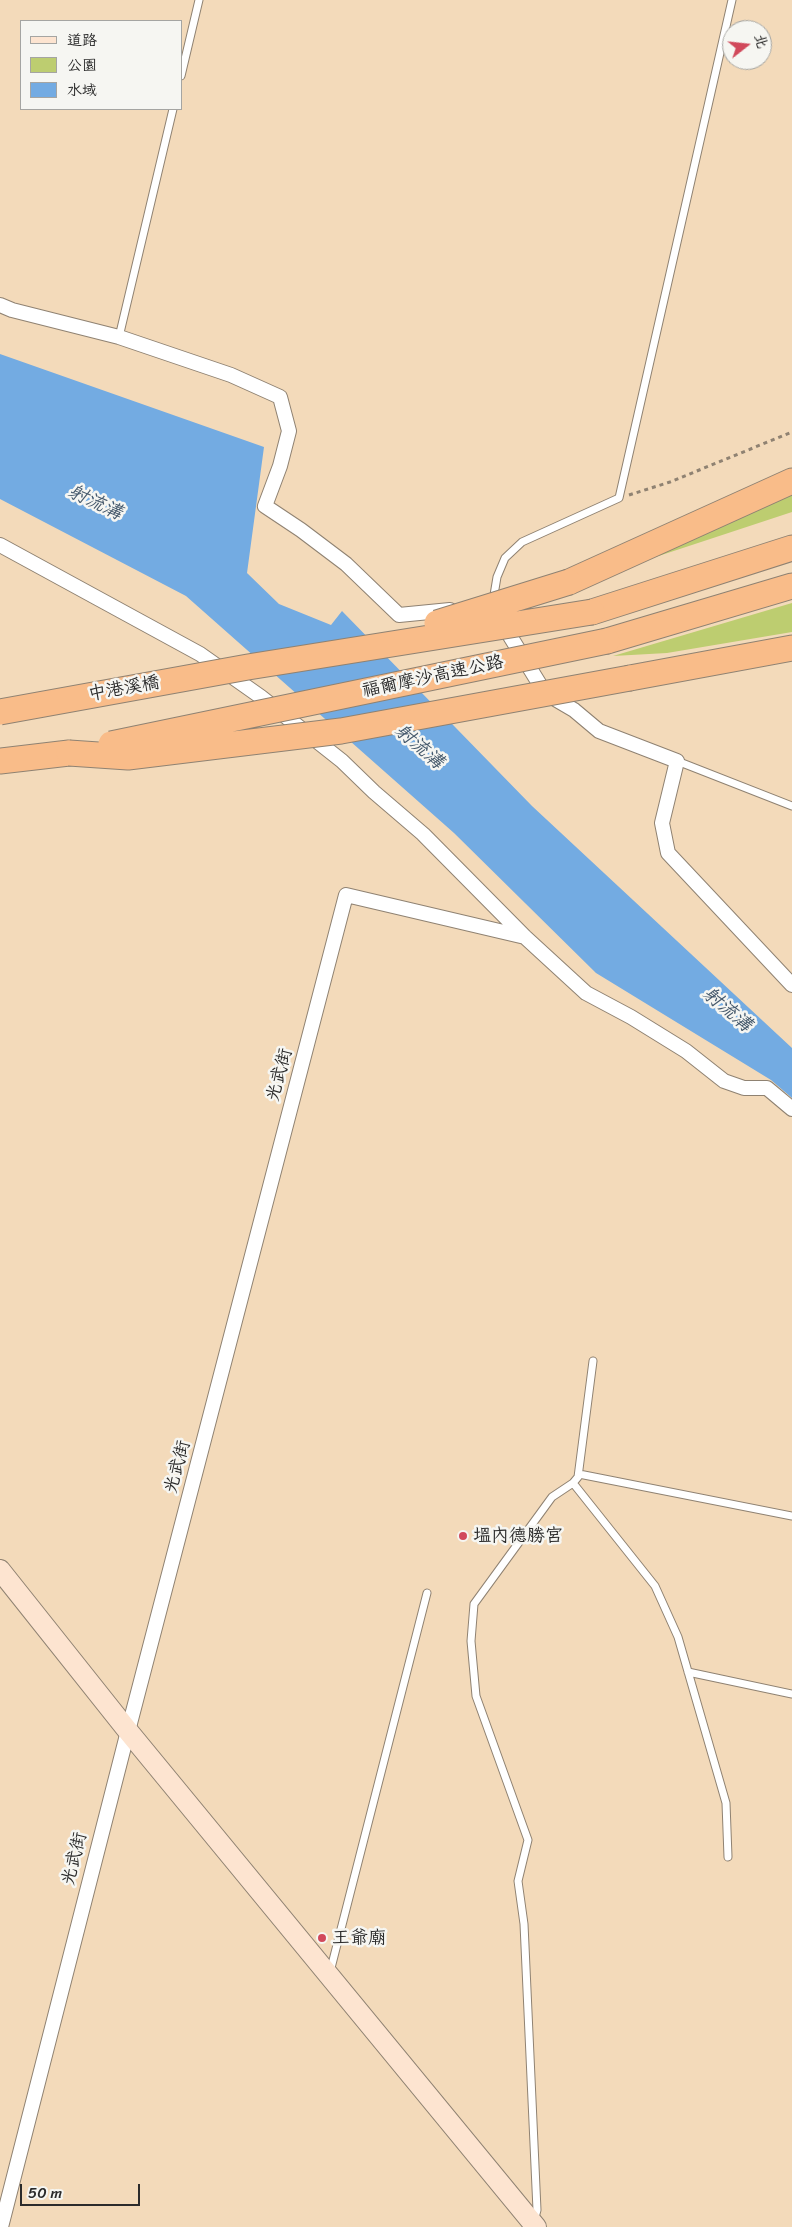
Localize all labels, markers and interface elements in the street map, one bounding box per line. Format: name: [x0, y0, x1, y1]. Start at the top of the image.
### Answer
legend: [20, 20, 182, 110]
north arrow: [722, 20, 772, 70]
text: 道路: [67, 27, 97, 53]
text: 北: [747, 31, 775, 51]
text: 公園: [67, 52, 97, 78]
text: 水域: [67, 77, 97, 103]
water label: 射流溝: [64, 481, 126, 525]
street label: 福爾摩沙高速公路: [360, 651, 506, 703]
street label: 中港溪橋: [87, 672, 161, 706]
water label: 射流溝: [390, 720, 448, 774]
water label: 射流溝: [698, 983, 756, 1037]
street label: 光武街: [263, 1046, 297, 1104]
street label: 光武街: [161, 1438, 195, 1496]
place label: 塭內德勝宮: [473, 1525, 563, 1547]
marker: 塭內德勝宮: [457, 1530, 469, 1542]
street label: 光武街: [58, 1830, 92, 1888]
place label: 王爺廟: [332, 1927, 386, 1949]
marker: 王爺廟: [316, 1932, 328, 1944]
scale bar: [22, 2174, 142, 2206]
text: 50 m: [28, 2180, 62, 2206]

